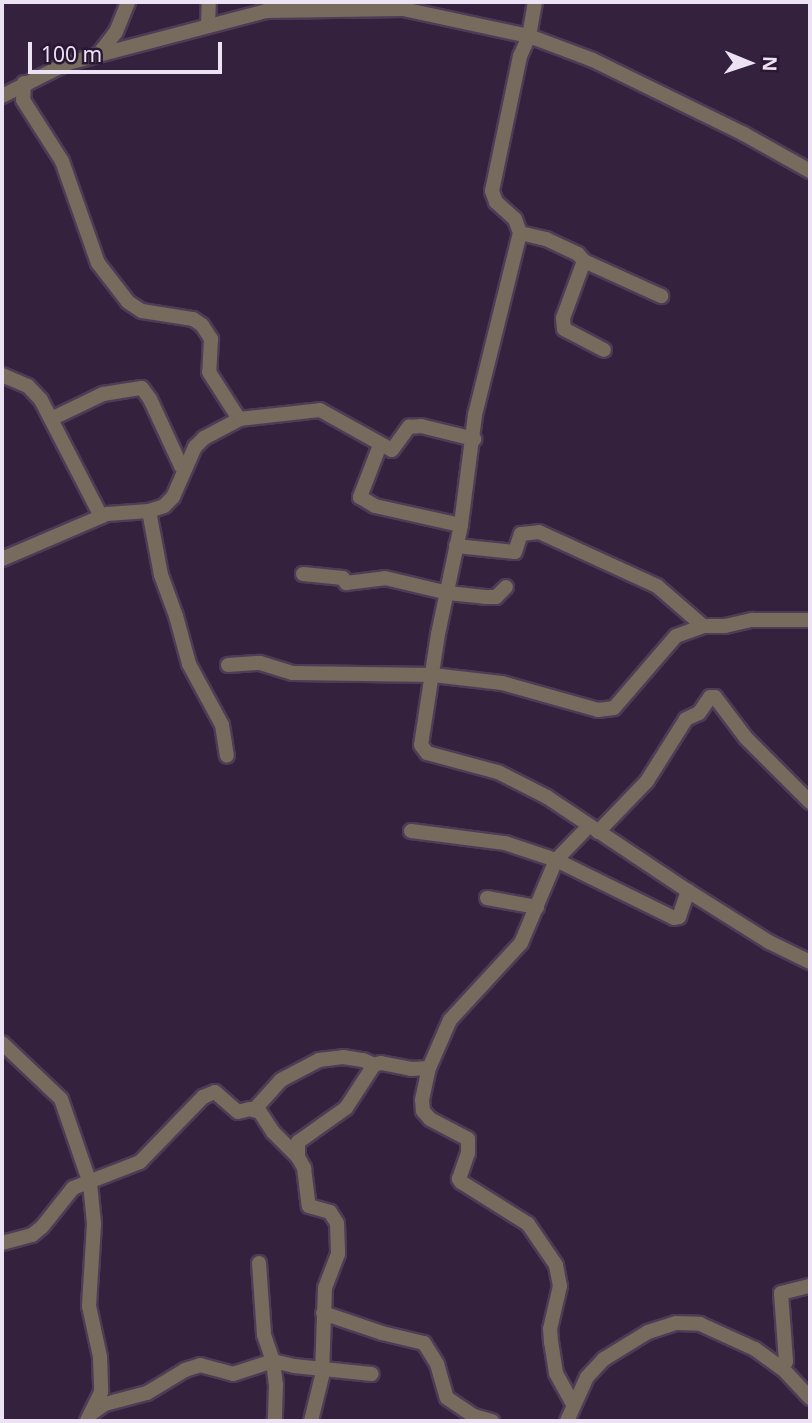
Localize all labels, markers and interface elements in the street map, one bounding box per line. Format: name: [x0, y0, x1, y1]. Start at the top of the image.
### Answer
scale bar: [32, 28, 226, 72]
north arrow: [714, 28, 784, 98]
text: 100 m: [41, 40, 102, 68]
text: N: [757, 56, 783, 72]

